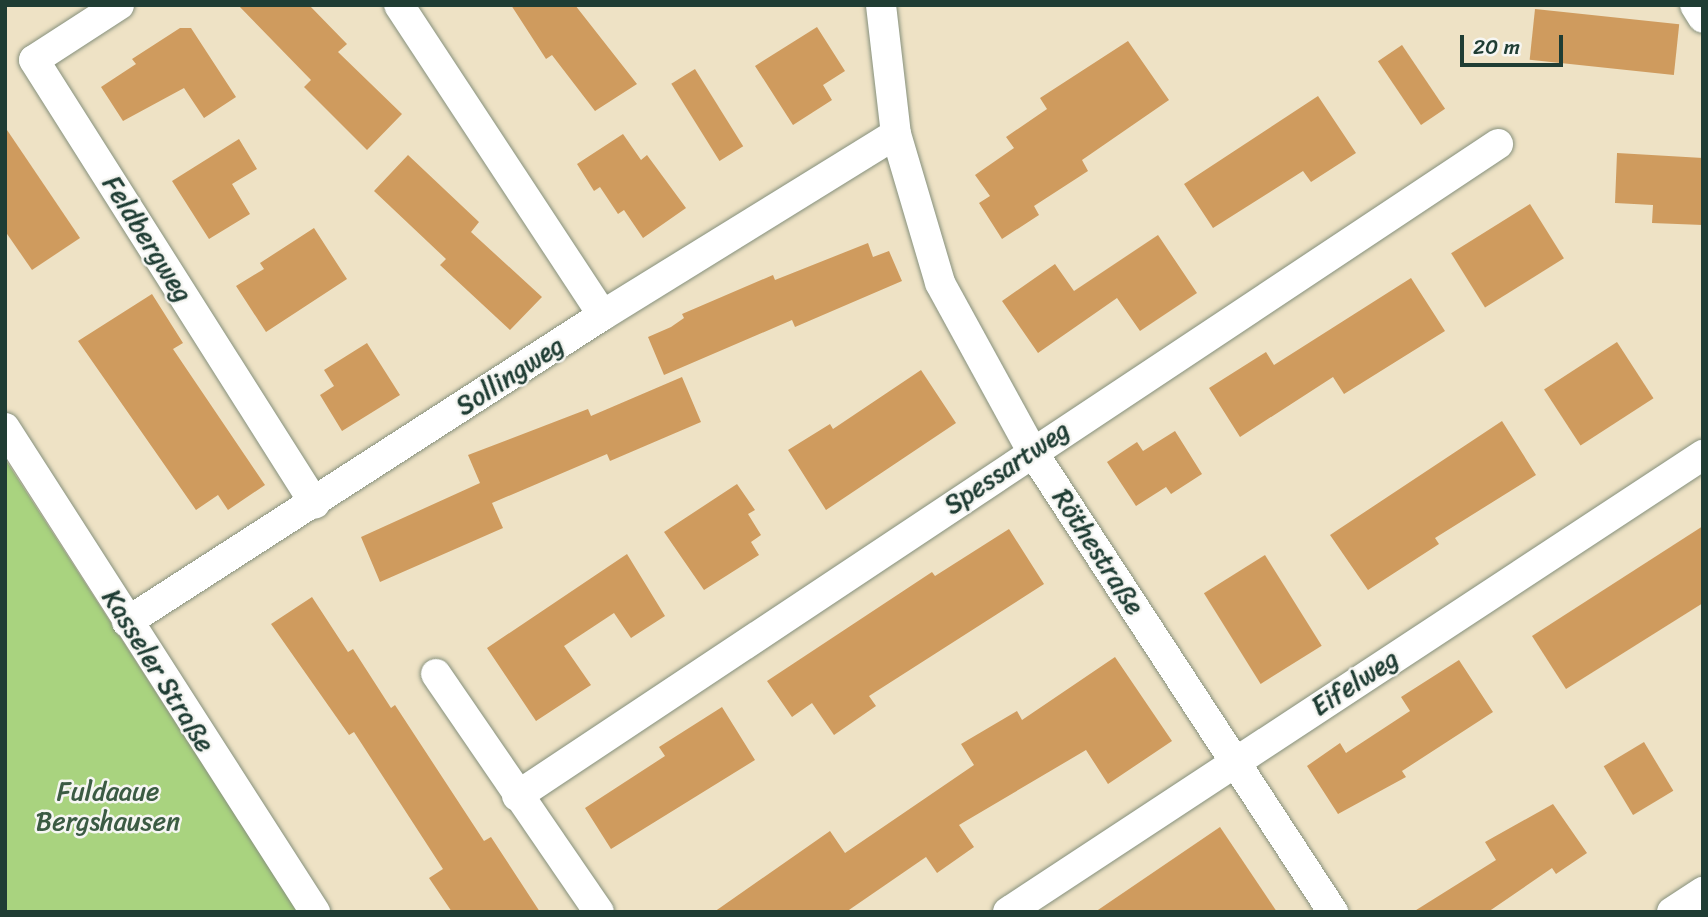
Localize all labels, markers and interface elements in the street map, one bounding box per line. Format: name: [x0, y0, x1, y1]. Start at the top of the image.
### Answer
scale bar: [1463, 21, 1566, 65]
text: 20 m: [1473, 28, 1520, 66]
street label: Feldbergweg: [96, 170, 198, 308]
street label: Sollingweg: [450, 330, 570, 422]
street label: Spessartweg: [938, 415, 1076, 521]
street label: Röthestraße: [1046, 483, 1150, 621]
street label: Kasseler Straße: [95, 584, 221, 758]
street label: Eifelweg: [1306, 643, 1404, 723]
park label: Fuldaaue Bergshausen: [36, 776, 180, 838]

